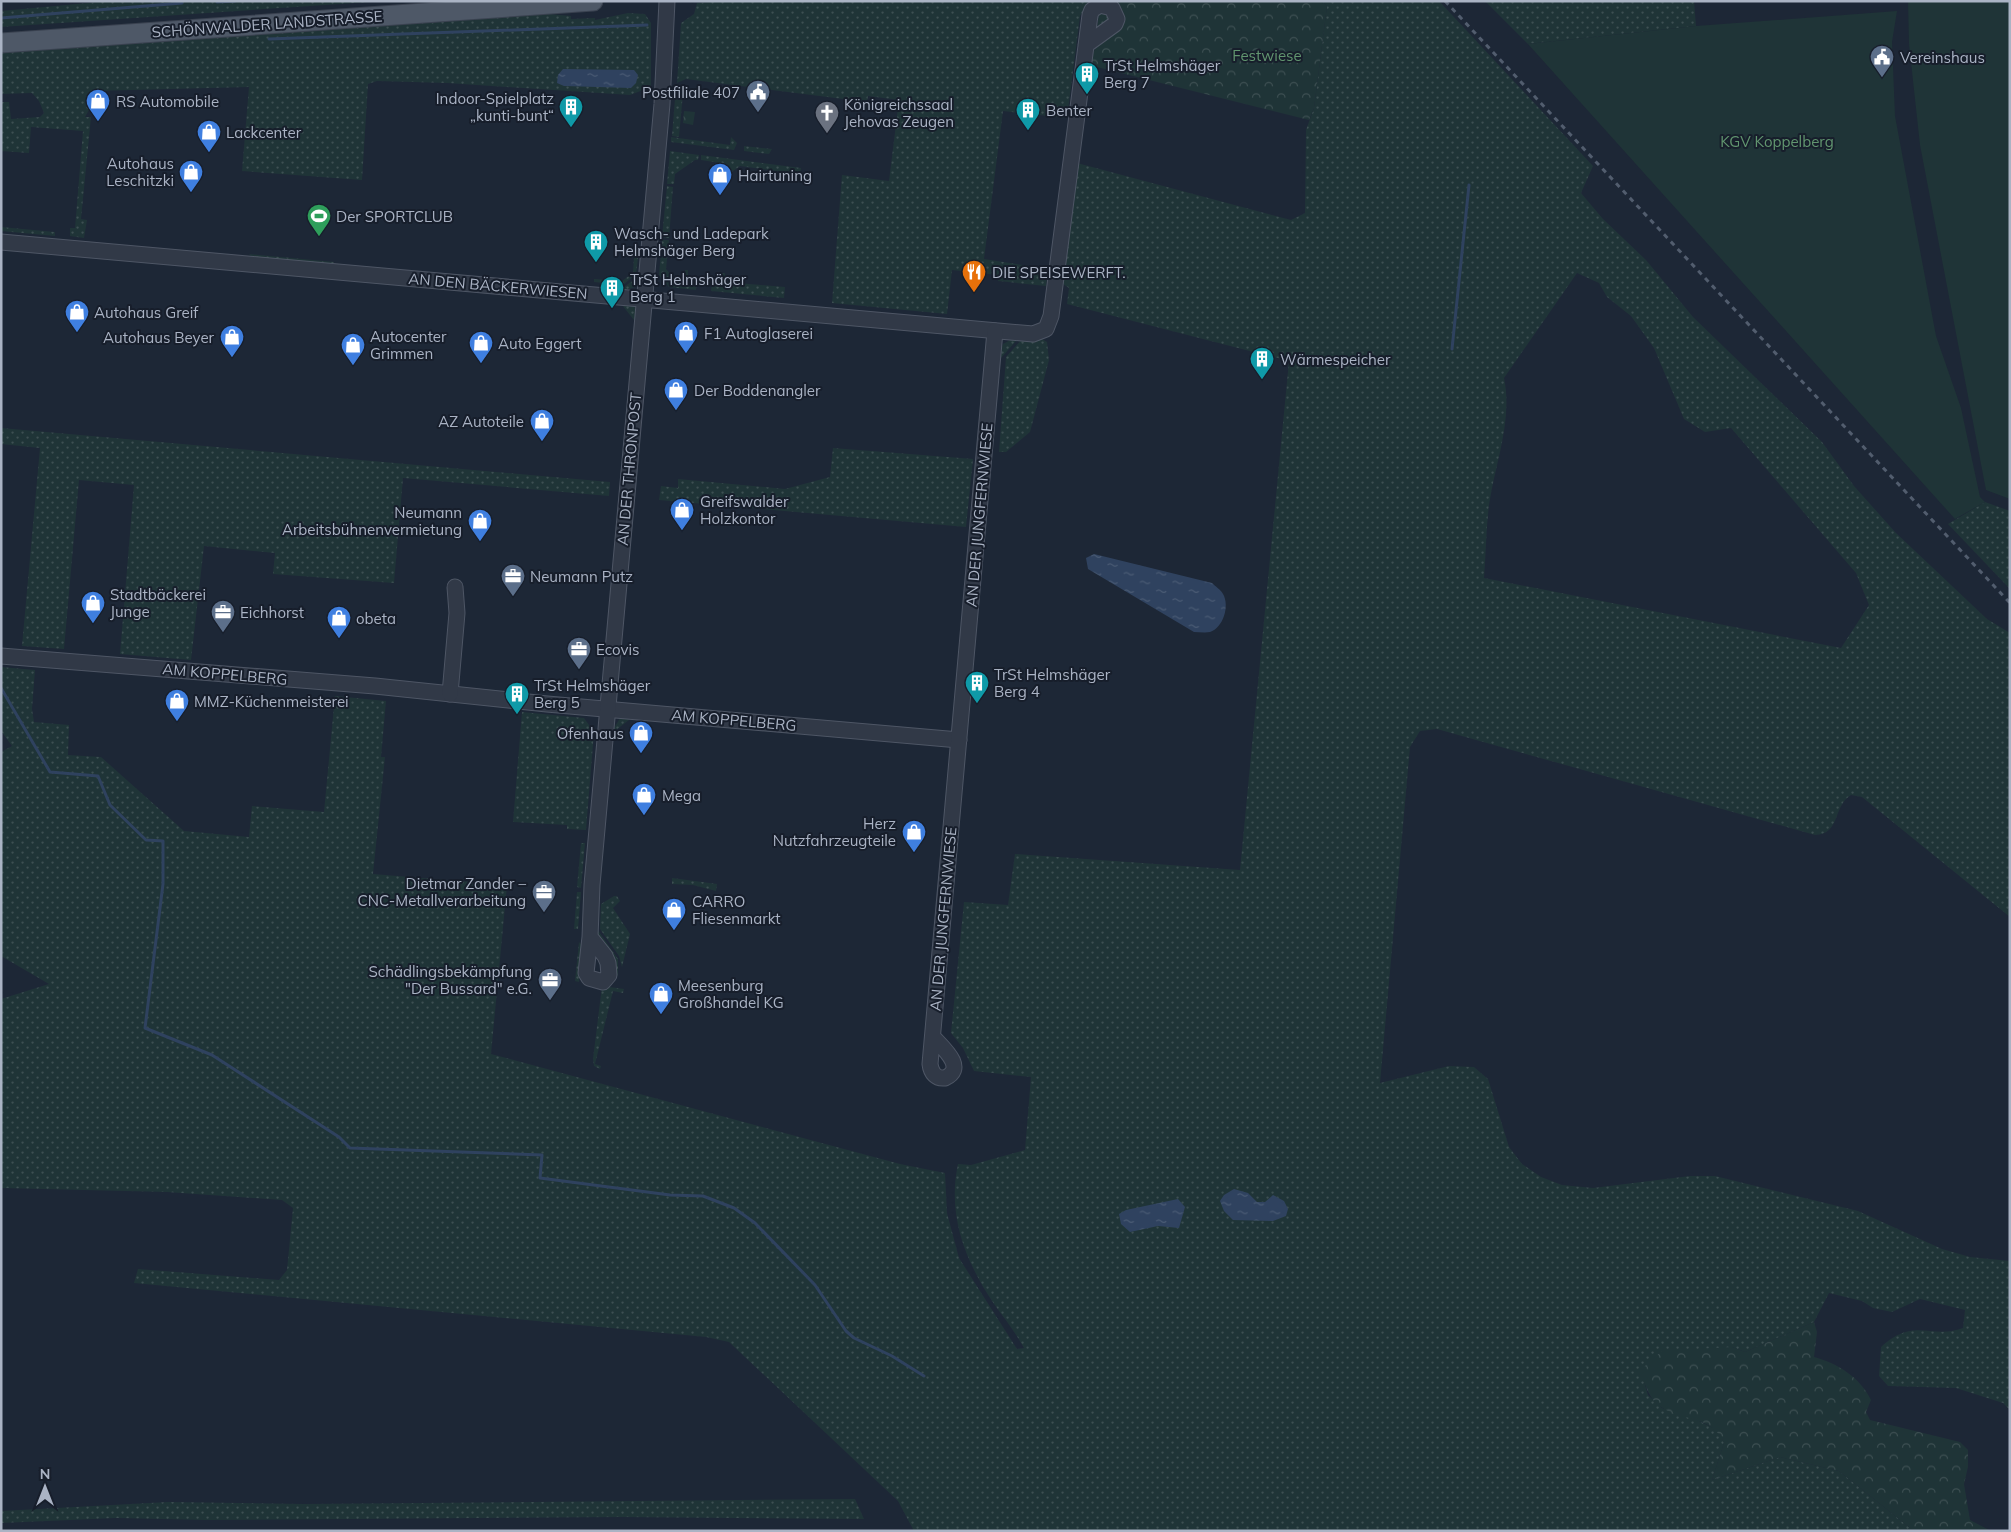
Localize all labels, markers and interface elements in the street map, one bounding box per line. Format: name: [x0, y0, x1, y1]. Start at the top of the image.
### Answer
street label: SCHÖNWALDER LANDSTRASSE: [151, 6, 383, 42]
public building icon: Vereinshaus: [1869, 44, 1895, 78]
park label: Festwiese: [1232, 46, 1302, 65]
place label: Vereinshaus: [1900, 48, 1985, 67]
place label: TrSt Helmshäger Berg 7: [1104, 56, 1221, 92]
building icon: TrSt Helmshäger Berg 7: [1074, 61, 1100, 95]
public building icon: Postfiliale 407: [745, 79, 771, 113]
place label: Postfiliale 407: [642, 83, 740, 102]
shop icon: RS Automobile: [85, 88, 111, 122]
place label: Indoor-Spielplatz „kunti-bunt“: [436, 89, 554, 125]
place label: RS Automobile: [116, 92, 219, 111]
building icon: Indoor-Spielplatz „kunti-bunt“: [558, 94, 584, 128]
place label: Königreichssaal Jehovas Zeugen: [844, 95, 954, 131]
building icon: Benter: [1015, 97, 1041, 131]
church icon: Königreichssaal Jehovas Zeugen: [814, 100, 840, 134]
place label: Benter: [1046, 101, 1092, 120]
shop icon: Lackcenter: [196, 119, 222, 153]
place label: Lackcenter: [226, 123, 302, 142]
park label: KGV Koppelberg: [1720, 132, 1834, 151]
place label: Autohaus Leschitzki: [106, 154, 174, 190]
shop icon: Autohaus Leschitzki: [178, 159, 204, 193]
shop icon: Hairtuning: [707, 162, 733, 196]
place label: Hairtuning: [738, 166, 812, 185]
sports icon: Der SPORTCLUB: [306, 203, 332, 237]
place label: Der SPORTCLUB: [336, 207, 453, 226]
place label: Wasch- und Ladepark Helmshäger Berg: [614, 224, 769, 260]
building icon: Wasch- und Ladepark Helmshäger Berg: [583, 229, 609, 263]
restaurant icon: DIE SPEISEWERFT.: [961, 259, 987, 293]
place label: DIE SPEISEWERFT.: [992, 263, 1126, 282]
street label: AN DEN BÄCKERWIESEN: [408, 269, 588, 303]
place label: TrSt Helmshäger Berg 1: [630, 270, 747, 306]
building icon: TrSt Helmshäger Berg 1: [599, 275, 625, 309]
shop icon: Autohaus Greif: [64, 299, 90, 333]
place label: Autohaus Greif: [94, 303, 199, 322]
shop icon: F1 Autoglaserei: [673, 320, 699, 354]
shop icon: Autohaus Beyer: [219, 324, 245, 358]
place label: F1 Autoglaserei: [704, 324, 813, 343]
place label: Autocenter Grimmen: [370, 327, 447, 363]
place label: Autohaus Beyer: [103, 328, 215, 347]
shop icon: Auto Eggert: [468, 330, 494, 364]
shop icon: Autocenter Grimmen: [340, 332, 366, 366]
place label: Auto Eggert: [498, 334, 581, 353]
building icon: Wärmespeicher: [1249, 346, 1275, 380]
place label: Wärmespeicher: [1280, 350, 1391, 369]
shop icon: Der Boddenangler: [663, 377, 689, 411]
place label: Der Boddenangler: [694, 381, 821, 400]
street label: AN DER THRONPOST: [613, 392, 645, 546]
shop icon: AZ Autoteile: [529, 408, 555, 442]
place label: AZ Autoteile: [438, 412, 524, 431]
street label: AN DER JUNGFERNWIESE: [961, 422, 997, 608]
place label: Greifswalder Holzkontor: [700, 492, 789, 528]
shop icon: Greifswalder Holzkontor: [669, 497, 695, 531]
place label: Neumann Arbeitsbühnenvermietung: [282, 503, 462, 539]
shop icon: Neumann Arbeitsbühnenvermietung: [467, 508, 493, 542]
office icon: Neumann Putz: [500, 563, 526, 597]
place label: Neumann Putz: [530, 567, 633, 586]
place label: Stadtbäckerei Junge: [110, 585, 206, 621]
shop icon: Stadtbäckerei Junge: [80, 590, 106, 624]
office icon: Eichhorst: [210, 599, 236, 633]
place label: Eichhorst: [240, 603, 304, 622]
shop icon: obeta: [326, 605, 352, 639]
place label: obeta: [356, 609, 396, 628]
office icon: Ecovis: [566, 636, 592, 670]
place label: Ecovis: [596, 640, 639, 659]
street label: AM KOPPELBERG: [162, 659, 288, 689]
place label: TrSt Helmshäger Berg 4: [994, 665, 1111, 701]
building icon: TrSt Helmshäger Berg 4: [964, 670, 990, 704]
place label: TrSt Helmshäger Berg 5: [534, 676, 651, 712]
building icon: TrSt Helmshäger Berg 5: [504, 681, 530, 715]
shop icon: MMZ-Küchenmeisterei: [164, 688, 190, 722]
place label: MMZ-Küchenmeisterei: [194, 692, 349, 711]
street label: AM KOPPELBERG: [671, 705, 797, 735]
shop icon: Ofenhaus: [628, 720, 654, 754]
place label: Ofenhaus: [557, 724, 624, 743]
shop icon: Mega: [631, 782, 657, 816]
place label: Mega: [662, 786, 701, 805]
place label: Herz Nutzfahrzeugteile: [773, 814, 896, 850]
shop icon: Herz Nutzfahrzeugteile: [901, 819, 927, 853]
street label: AN DER JUNGFERNWIESE: [925, 826, 961, 1012]
place label: Dietmar Zander – CNC-Metallverarbeitung: [358, 874, 526, 910]
office icon: Dietmar Zander – CNC-Metallverarbeitung: [531, 879, 557, 913]
place label: CARRO Fliesenmarkt: [692, 892, 781, 928]
shop icon: CARRO Fliesenmarkt: [661, 897, 687, 931]
place label: Schädlingsbekämpfung "Der Bussard" e.G.: [368, 962, 532, 998]
office icon: Schädlingsbekämpfung "Der Bussard" e.G.: [537, 967, 563, 1001]
place label: Meesenburg Großhandel KG: [678, 976, 784, 1012]
shop icon: Meesenburg Großhandel KG: [648, 981, 674, 1015]
north arrow: [20, 1462, 70, 1512]
text: N: [40, 1465, 50, 1483]

